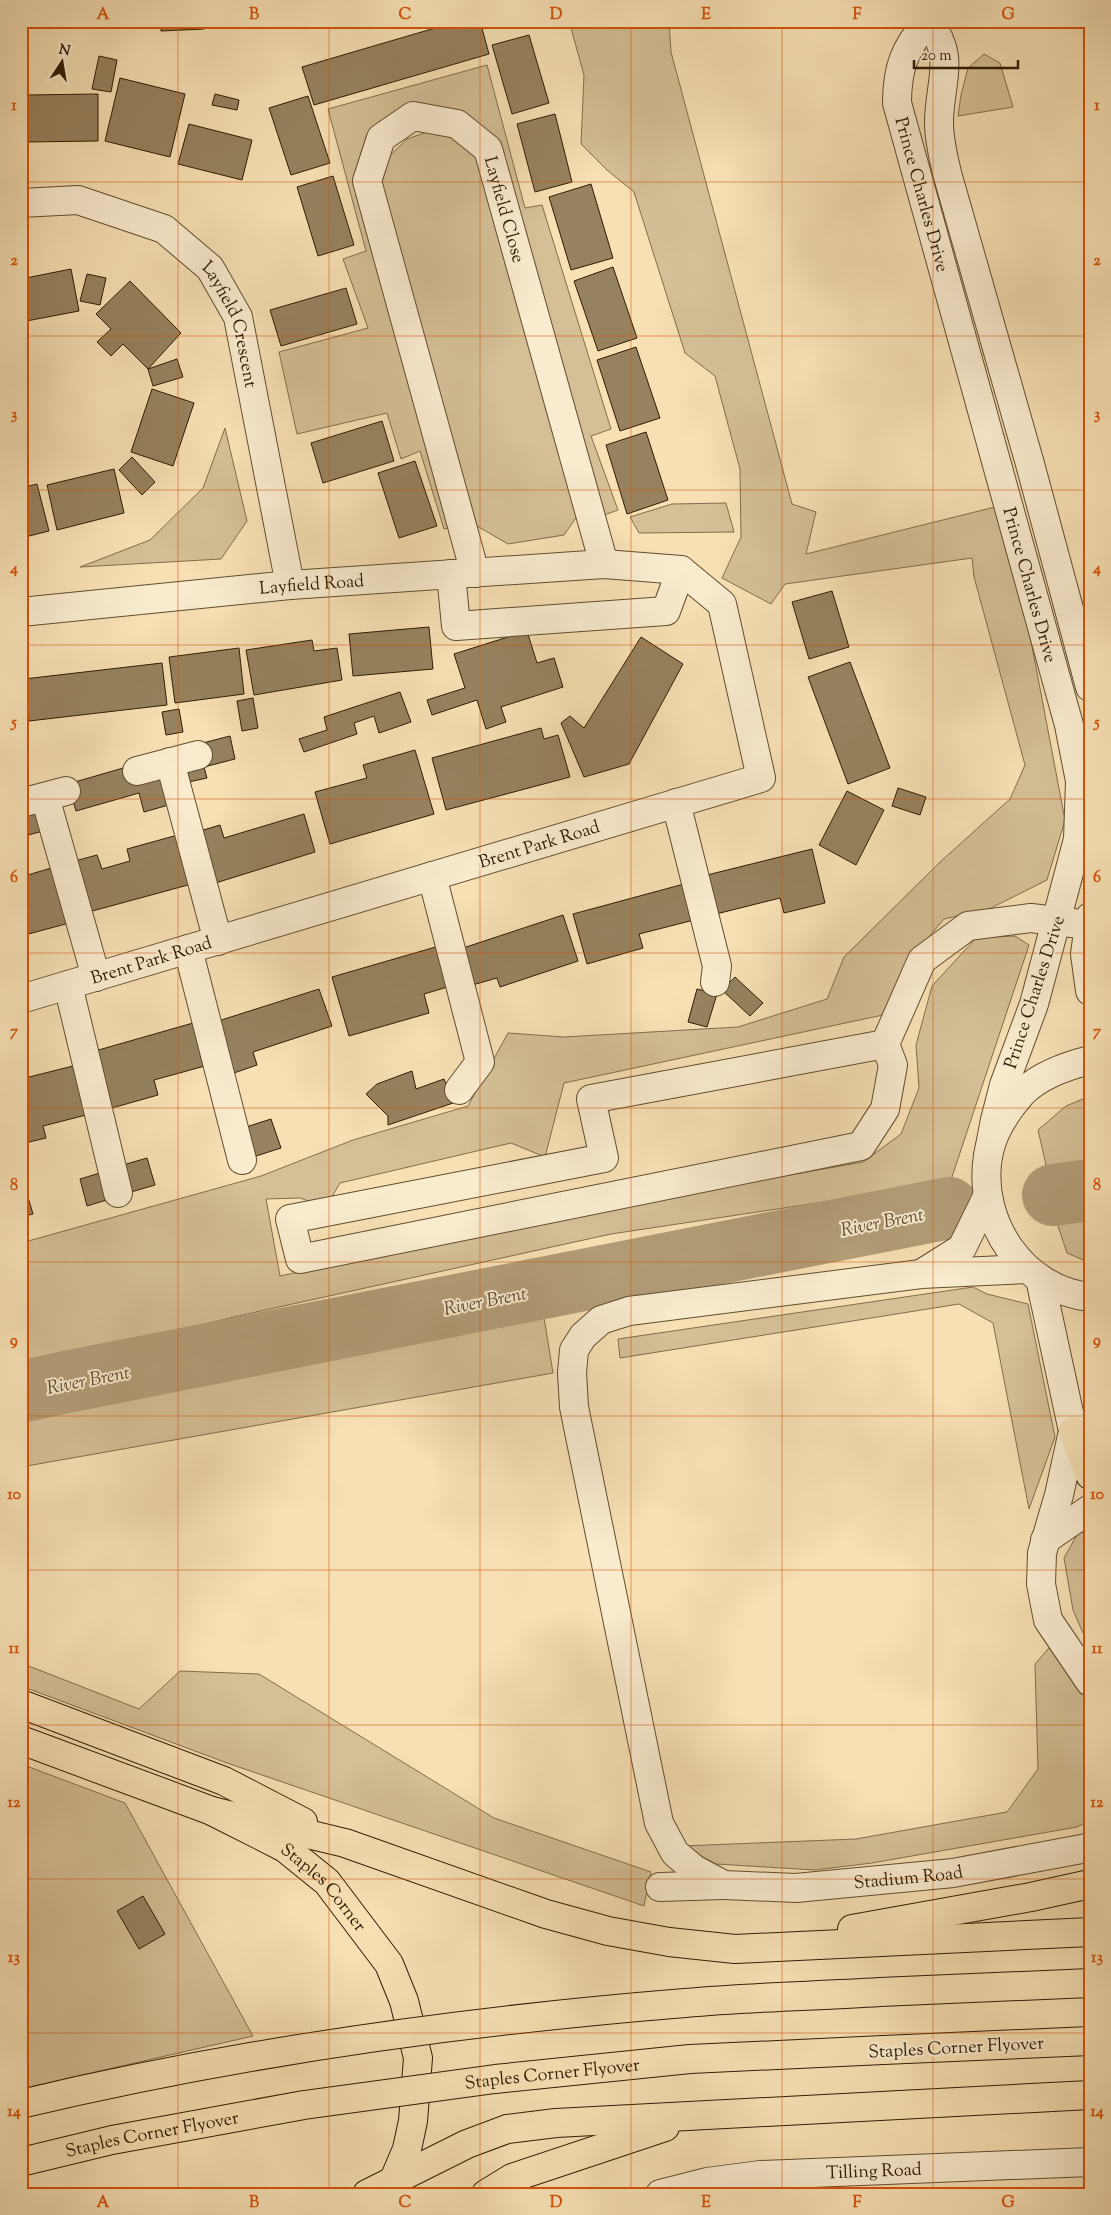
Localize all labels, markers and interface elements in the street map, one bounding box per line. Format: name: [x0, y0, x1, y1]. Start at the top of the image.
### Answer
text: A: [97, 4, 110, 27]
text: B: [249, 4, 259, 27]
text: C: [399, 4, 412, 27]
text: D: [550, 4, 563, 27]
text: E: [701, 4, 711, 27]
text: F: [853, 4, 862, 27]
text: G: [1001, 4, 1015, 27]
north arrow: [38, 38, 88, 88]
scale bar: [914, 38, 1017, 70]
text: N: [57, 40, 72, 62]
text: 20 m: [921, 46, 952, 67]
text: 1: [11, 95, 17, 118]
text: 1: [1094, 95, 1100, 118]
street label: Prince Charles Drive: [887, 114, 954, 276]
street label: Layfield Close: [476, 154, 530, 266]
text: 2: [10, 250, 18, 273]
text: 2: [1093, 250, 1101, 273]
street label: Layfield Crescent: [195, 255, 262, 390]
text: 3: [11, 404, 18, 427]
text: 3: [1094, 404, 1101, 427]
street label: Prince Charles Drive: [994, 505, 1062, 666]
text: 4: [9, 558, 18, 581]
text: 4: [1092, 558, 1101, 581]
street label: Layfield Road: [258, 569, 365, 603]
text: 5: [9, 712, 17, 735]
text: 5: [1092, 712, 1100, 735]
street label: Brent Park Road: [476, 815, 603, 877]
text: 6: [10, 867, 18, 890]
text: 6: [1093, 867, 1101, 890]
street label: Prince Charles Drive: [999, 913, 1073, 1073]
street label: Brent Park Road: [88, 931, 215, 993]
text: 7: [10, 1021, 19, 1044]
text: 7: [1093, 1021, 1102, 1044]
text: 8: [10, 1175, 18, 1198]
text: 8: [1093, 1175, 1101, 1198]
water label: River Brent: [839, 1202, 927, 1245]
water label: River Brent: [442, 1281, 530, 1324]
text: 9: [10, 1330, 18, 1353]
text: 9: [1093, 1330, 1101, 1353]
water label: River Brent: [45, 1360, 133, 1403]
text: 10: [7, 1484, 21, 1507]
text: 10: [1090, 1484, 1104, 1507]
text: 11: [9, 1638, 20, 1661]
text: 11: [1092, 1638, 1103, 1661]
text: 12: [8, 1792, 21, 1815]
text: 12: [1091, 1792, 1104, 1815]
street label: Staples Corner: [274, 1838, 372, 1938]
street label: Stadium Road: [853, 1860, 966, 1897]
text: 13: [8, 1947, 20, 1970]
text: 13: [1091, 1947, 1103, 1970]
street label: Staples Corner Flyover: [868, 2031, 1045, 2067]
street label: Staples Corner Flyover: [463, 2053, 641, 2098]
text: 14: [7, 2101, 21, 2124]
text: 14: [1090, 2101, 1104, 2124]
street label: Staples Corner Flyover: [63, 2106, 241, 2166]
street label: Tilling Road: [826, 2158, 922, 2187]
text: A: [97, 2192, 110, 2215]
text: B: [249, 2192, 259, 2215]
text: C: [399, 2192, 412, 2215]
text: D: [550, 2192, 563, 2215]
text: E: [701, 2192, 711, 2215]
text: F: [853, 2192, 862, 2215]
text: G: [1001, 2192, 1015, 2215]

